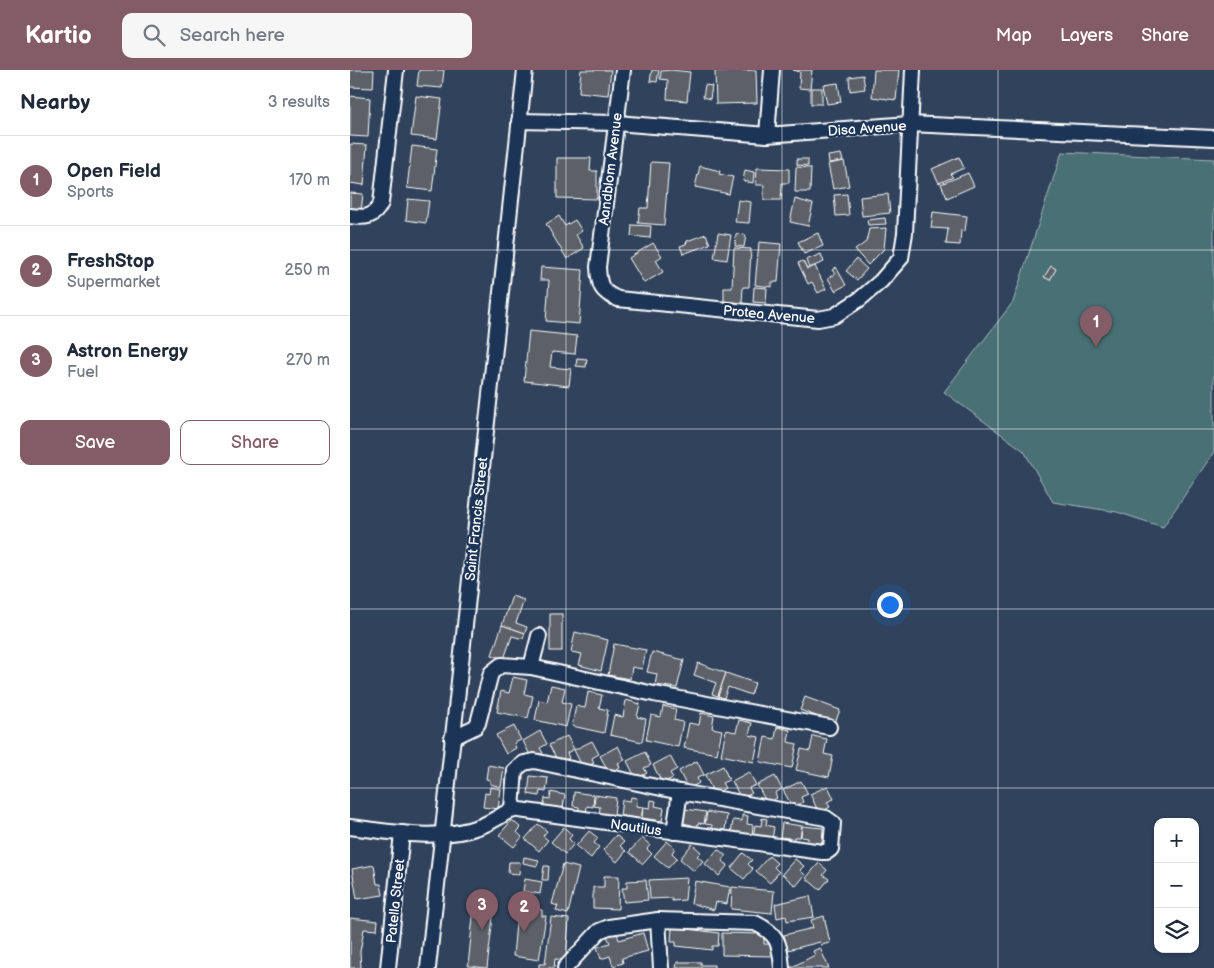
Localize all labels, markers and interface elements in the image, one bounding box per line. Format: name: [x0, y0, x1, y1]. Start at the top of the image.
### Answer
search box: [122, 13, 472, 58]
text: Kartio: [25, 21, 92, 50]
icon: search: [140, 21, 168, 49]
text: Search here: [180, 24, 285, 47]
text: Map: [996, 25, 1032, 46]
text: Layers: [1060, 25, 1113, 46]
text: Share: [1141, 25, 1189, 46]
text: Nearby: [20, 90, 90, 115]
text: 3 results: [268, 93, 330, 112]
street label: Aandblom Avenue: [595, 112, 626, 226]
street label: Disa Avenue: [827, 117, 907, 140]
text: Open Field: [67, 160, 161, 183]
text: 1: [33, 171, 39, 190]
text: 170 m: [289, 171, 330, 190]
text: Sports: [67, 183, 114, 202]
text: FreshStop: [67, 250, 154, 273]
text: 2: [31, 261, 41, 280]
text: 250 m: [284, 261, 330, 280]
text: Supermarket: [67, 273, 160, 292]
street label: Protea Avenue: [722, 302, 816, 327]
pin: 1: [1080, 306, 1112, 347]
text: Astron Energy: [67, 340, 188, 363]
text: 3: [31, 351, 41, 370]
text: 270 m: [286, 351, 330, 370]
text: Fuel: [67, 363, 98, 382]
button: Save: [20, 420, 170, 465]
button: Share: [180, 420, 330, 465]
street label: Saint Francis Street: [462, 456, 492, 582]
your location: [877, 592, 903, 618]
street label: Nautilus: [609, 815, 663, 840]
map controls: [1154, 818, 1199, 953]
button: +: [1154, 818, 1199, 863]
street label: Patella Street: [383, 858, 408, 944]
button: −: [1154, 863, 1199, 908]
pin: 3: [466, 889, 498, 930]
pin: 2: [508, 891, 540, 932]
button: layers: [1154, 908, 1199, 953]

